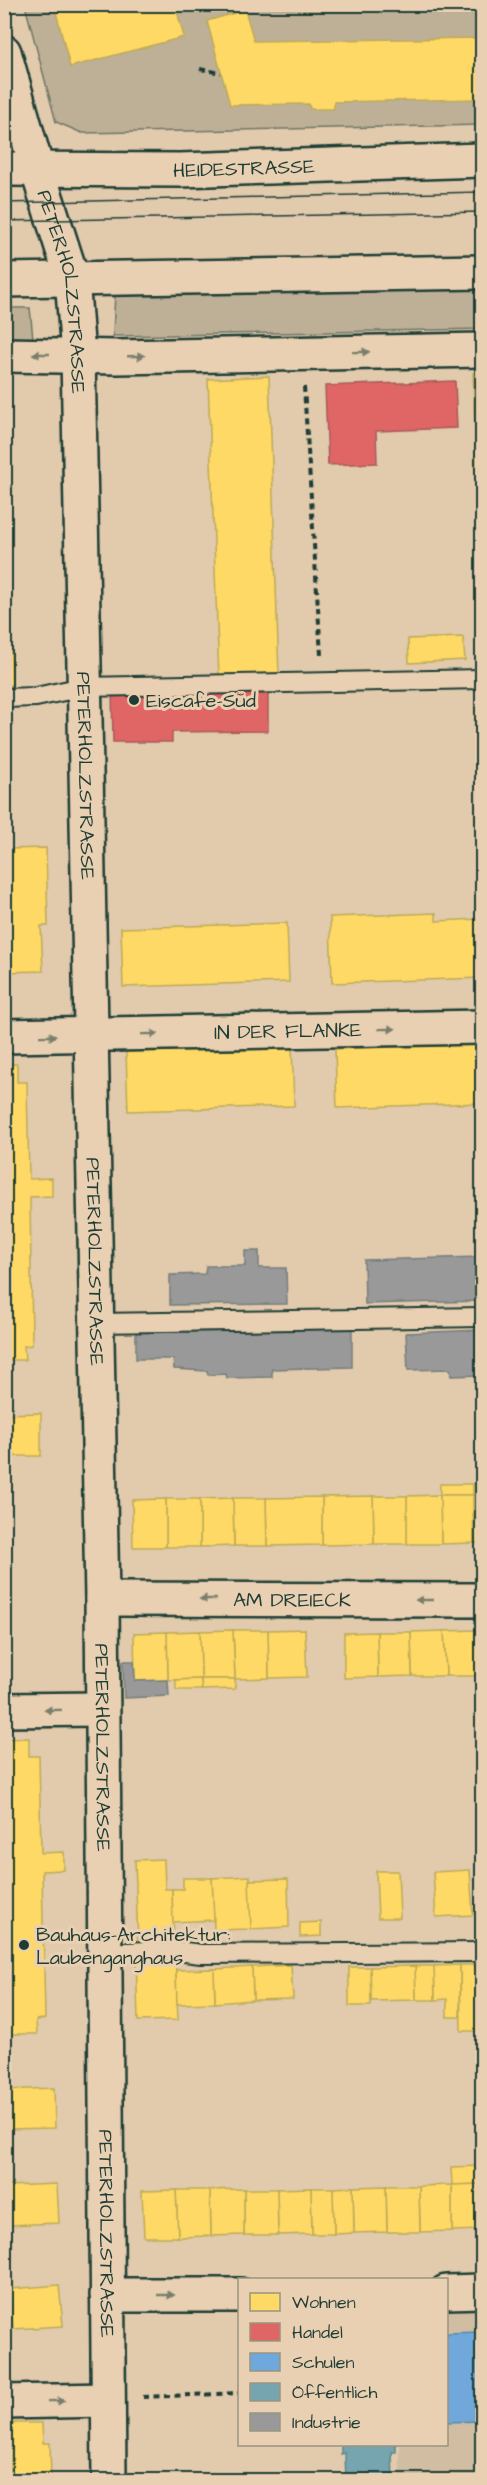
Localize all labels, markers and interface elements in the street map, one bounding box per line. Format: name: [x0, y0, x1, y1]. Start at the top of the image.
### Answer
street label: HEIDESTRASSE: [173, 153, 315, 185]
street label: PETERHOLZSTRASSE: [30, 186, 92, 394]
one-way arrow: [351, 347, 370, 357]
one-way arrow: [32, 349, 51, 359]
one-way arrow: [127, 352, 146, 361]
street label: PETERHOLZSTRASSE: [69, 671, 101, 880]
place label: Eiscafe-Süd: [146, 687, 256, 715]
marker: Eiscafe-Süd: [127, 693, 141, 707]
street label: IN DER FLANKE: [214, 1016, 362, 1047]
one-way arrow: [377, 1024, 396, 1034]
one-way arrow: [140, 1029, 159, 1039]
one-way arrow: [39, 1031, 58, 1041]
street label: PETERHOLZSTRASSE: [78, 1157, 110, 1366]
street label: AM DREIECK: [233, 1586, 351, 1615]
one-way arrow: [199, 1594, 218, 1604]
one-way arrow: [415, 1595, 434, 1605]
street label: PETERHOLZSTRASSE: [87, 1643, 117, 1852]
one-way arrow: [43, 1705, 62, 1715]
place label: Bauhaus-Architektur: Laubenganghaus: [36, 1921, 231, 1973]
marker: Bauhaus-Architektur: Laubenganghaus: [17, 1938, 31, 1952]
street label: PETERHOLZSTRASSE: [91, 2129, 121, 2338]
legend: [238, 2278, 448, 2446]
one-way arrow: [156, 2290, 175, 2300]
text: Wohnen: [292, 2290, 356, 2315]
text: Handel: [292, 2320, 343, 2345]
text: Schulen: [292, 2350, 355, 2375]
text: Öffentlich: [292, 2380, 377, 2405]
one-way arrow: [46, 2396, 65, 2405]
text: Industrie: [292, 2410, 361, 2435]

